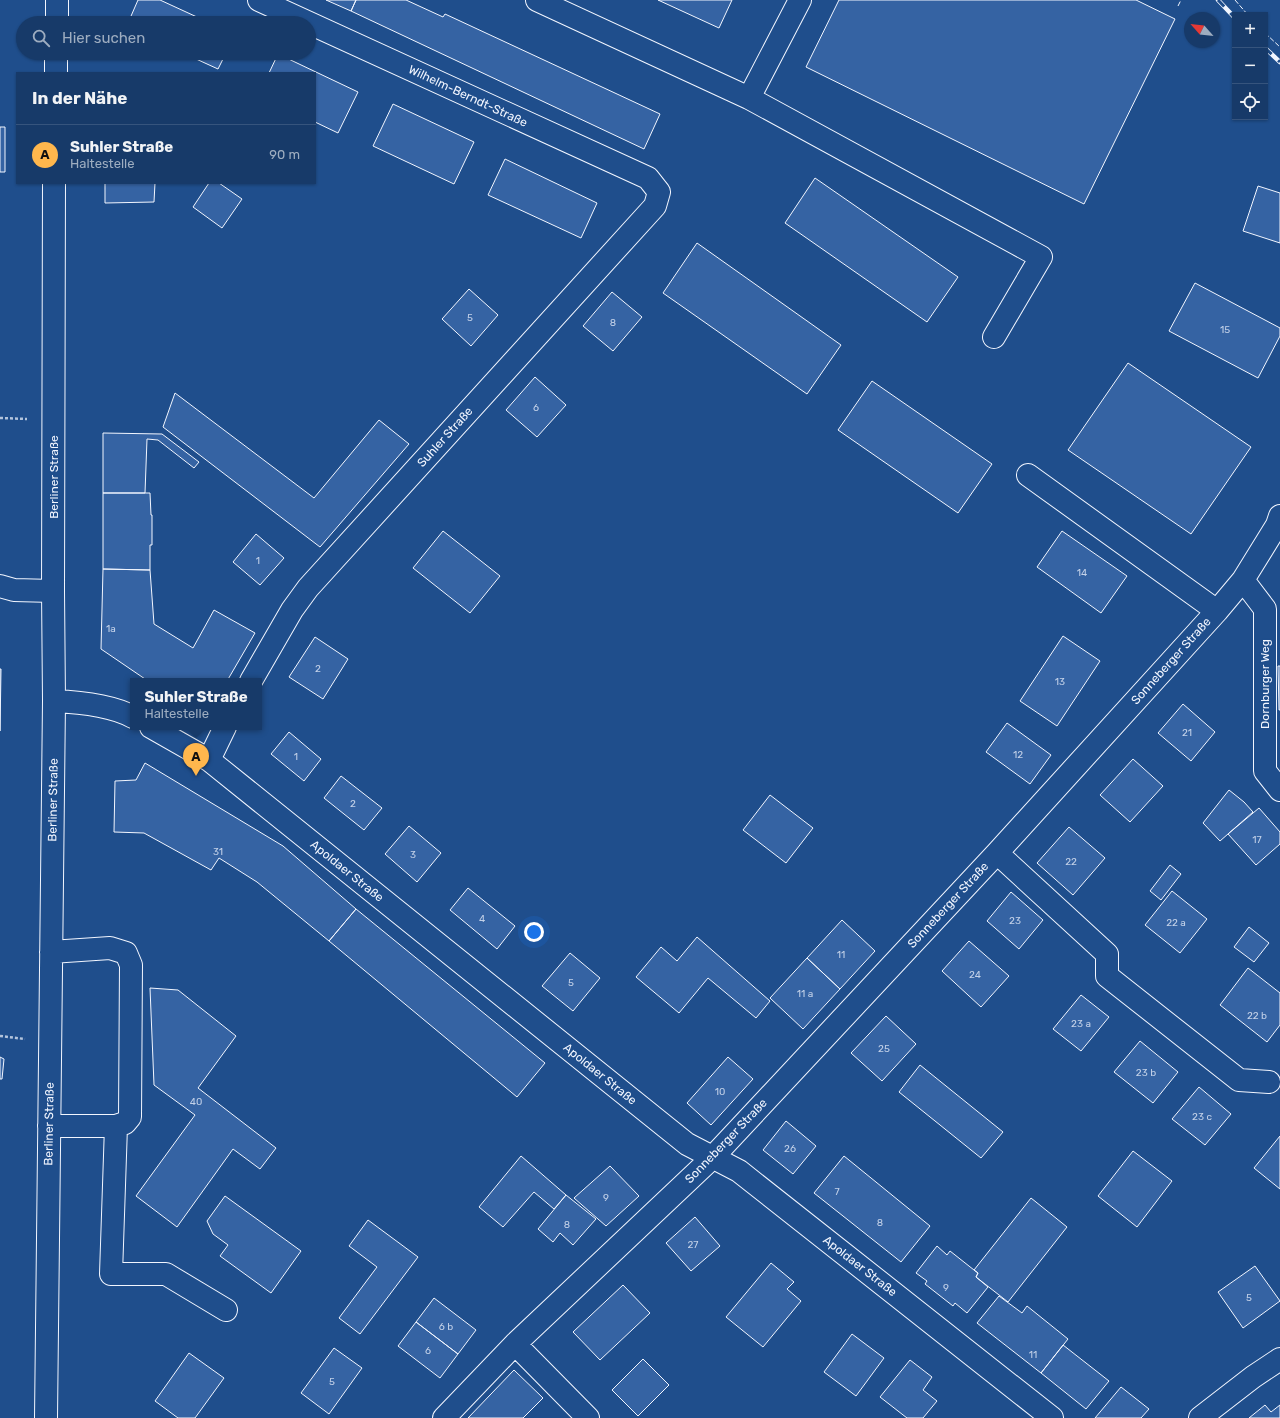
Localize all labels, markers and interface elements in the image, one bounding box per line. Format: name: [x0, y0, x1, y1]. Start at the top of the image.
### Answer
north arrow: [1184, 12, 1220, 48]
map controls: [1232, 12, 1268, 120]
button: +: [1232, 12, 1268, 48]
search box: [16, 16, 316, 60]
icon: search: [30, 27, 52, 49]
text: Hier suchen: [62, 29, 145, 47]
button: −: [1232, 48, 1268, 84]
street label: Wilhelm-Berndt-Straße: [406, 62, 530, 130]
button: locate: [1232, 84, 1268, 120]
text: In der Nähe: [32, 88, 127, 108]
text: Suhler Straße: [70, 138, 173, 156]
text: A: [40, 147, 50, 162]
text: 90 m: [269, 147, 300, 162]
text: Haltestelle: [70, 156, 135, 171]
house number: 5: [467, 312, 473, 324]
house number: 8: [610, 317, 616, 329]
house number: 15: [1220, 324, 1230, 336]
house number: 6: [533, 402, 539, 414]
street label: Suhler Straße: [414, 404, 476, 470]
street label: Berliner Straße: [47, 435, 61, 519]
house number: 1: [256, 555, 260, 567]
house number: 14: [1077, 567, 1087, 579]
street label: Sonneberger Straße: [1128, 614, 1214, 707]
house number: 1a: [106, 623, 116, 635]
street label: Dornburger Weg: [1258, 639, 1272, 729]
house number: 2: [315, 663, 321, 675]
house number: 13: [1055, 676, 1065, 688]
popup: [130, 678, 262, 730]
text: Suhler Straße: [144, 688, 248, 706]
text: Haltestelle: [144, 706, 209, 721]
house number: 21: [1182, 727, 1192, 739]
pin: A: [183, 743, 209, 776]
house number: 12: [1013, 749, 1023, 761]
house number: 1: [294, 751, 298, 763]
street label: Berliner Straße: [45, 758, 61, 842]
house number: 2: [350, 798, 356, 810]
house number: 17: [1252, 834, 1262, 846]
street label: Apoldaer Straße: [308, 837, 386, 905]
house number: 31: [213, 846, 223, 858]
house number: 3: [410, 849, 416, 861]
house number: 22: [1065, 856, 1077, 868]
street label: Sonneberger Straße: [905, 859, 992, 951]
house number: 4: [479, 913, 485, 925]
house number: 23: [1009, 915, 1021, 927]
house number: 22 a: [1166, 917, 1186, 929]
your location: [524, 922, 544, 942]
house number: 11: [837, 949, 845, 961]
house number: 24: [969, 969, 981, 981]
house number: 5: [568, 977, 574, 989]
house number: 11 a: [797, 988, 813, 1000]
house number: 22 b: [1247, 1010, 1267, 1022]
house number: 23 a: [1071, 1018, 1091, 1030]
street label: Apoldaer Straße: [561, 1040, 639, 1108]
house number: 25: [878, 1043, 890, 1055]
house number: 23 b: [1136, 1067, 1156, 1079]
street label: Berliner Straße: [41, 1082, 57, 1166]
house number: 10: [715, 1086, 725, 1098]
house number: 40: [190, 1096, 202, 1108]
street label: Sonneberger Straße: [682, 1096, 770, 1186]
house number: 23 c: [1192, 1111, 1212, 1123]
house number: 26: [784, 1143, 796, 1155]
house number: 7: [834, 1186, 840, 1198]
house number: 9: [603, 1192, 609, 1204]
house number: 8: [877, 1217, 883, 1229]
house number: 8: [564, 1219, 570, 1231]
street label: Apoldaer Straße: [820, 1233, 900, 1299]
house number: 27: [688, 1239, 699, 1251]
house number: 9: [943, 1282, 949, 1294]
house number: 5: [1246, 1292, 1252, 1304]
house number: 6 b: [439, 1321, 453, 1333]
house number: 6: [425, 1345, 431, 1357]
house number: 11: [1029, 1349, 1037, 1361]
house number: 5: [329, 1376, 335, 1388]

